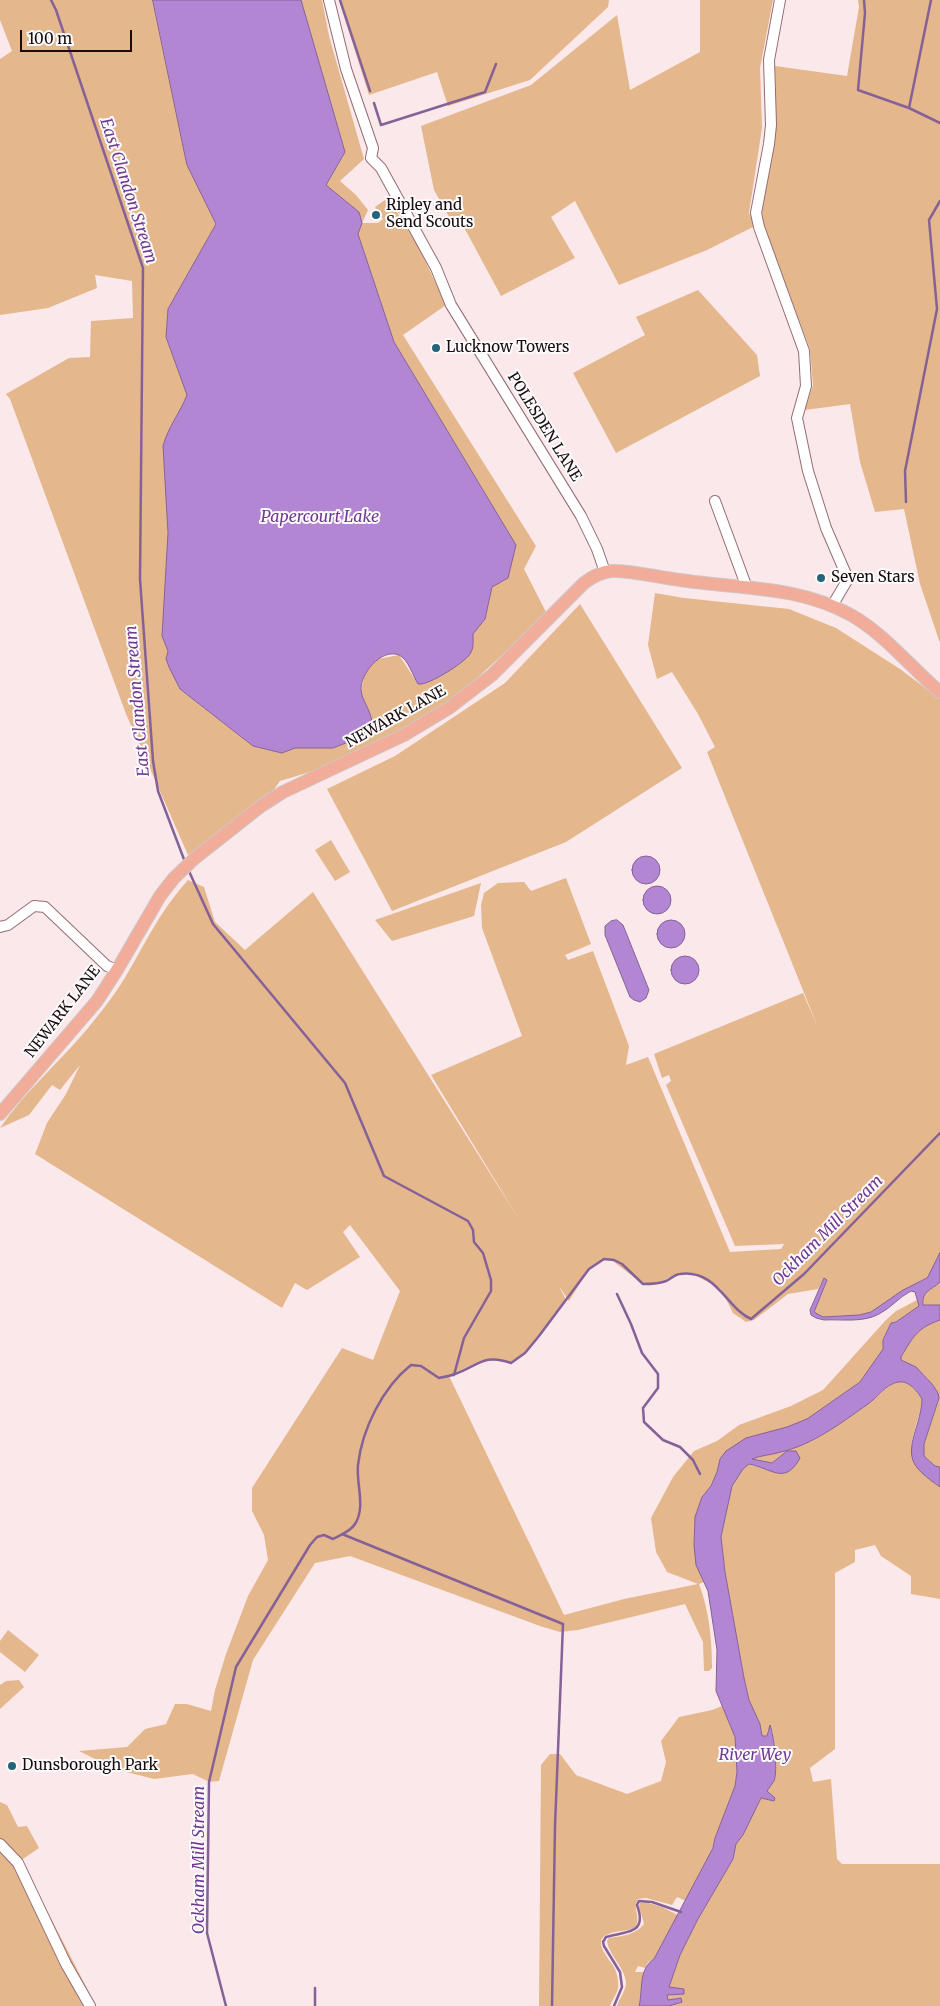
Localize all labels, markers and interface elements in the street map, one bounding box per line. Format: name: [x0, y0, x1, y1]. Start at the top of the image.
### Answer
scale bar: [22, 20, 135, 52]
text: 100 m: [28, 29, 72, 48]
water label: East Clandon Stream: [95, 116, 161, 266]
place label: Ripley and Send Scouts: [386, 197, 473, 232]
marker: Ripley and Send Scouts: [370, 209, 382, 221]
place label: Lucknow Towers: [446, 339, 569, 357]
marker: Lucknow Towers: [430, 342, 442, 354]
street label: POLESDEN LANE: [503, 369, 585, 485]
water label: Papercourt Lake: [261, 507, 379, 527]
place label: Seven Stars: [831, 569, 914, 587]
marker: Seven Stars: [815, 572, 827, 584]
water label: East Clandon Stream: [122, 625, 154, 777]
street label: NEWARK LANE: [343, 682, 449, 752]
street label: NEWARK LANE: [22, 962, 104, 1062]
water label: Ockham Mill Stream: [769, 1172, 887, 1290]
water label: River Wey: [719, 1745, 791, 1765]
place label: Dunsborough Park: [22, 1757, 158, 1775]
marker: Dunsborough Park: [6, 1760, 18, 1772]
water label: Ockham Mill Stream: [189, 1786, 209, 1934]

